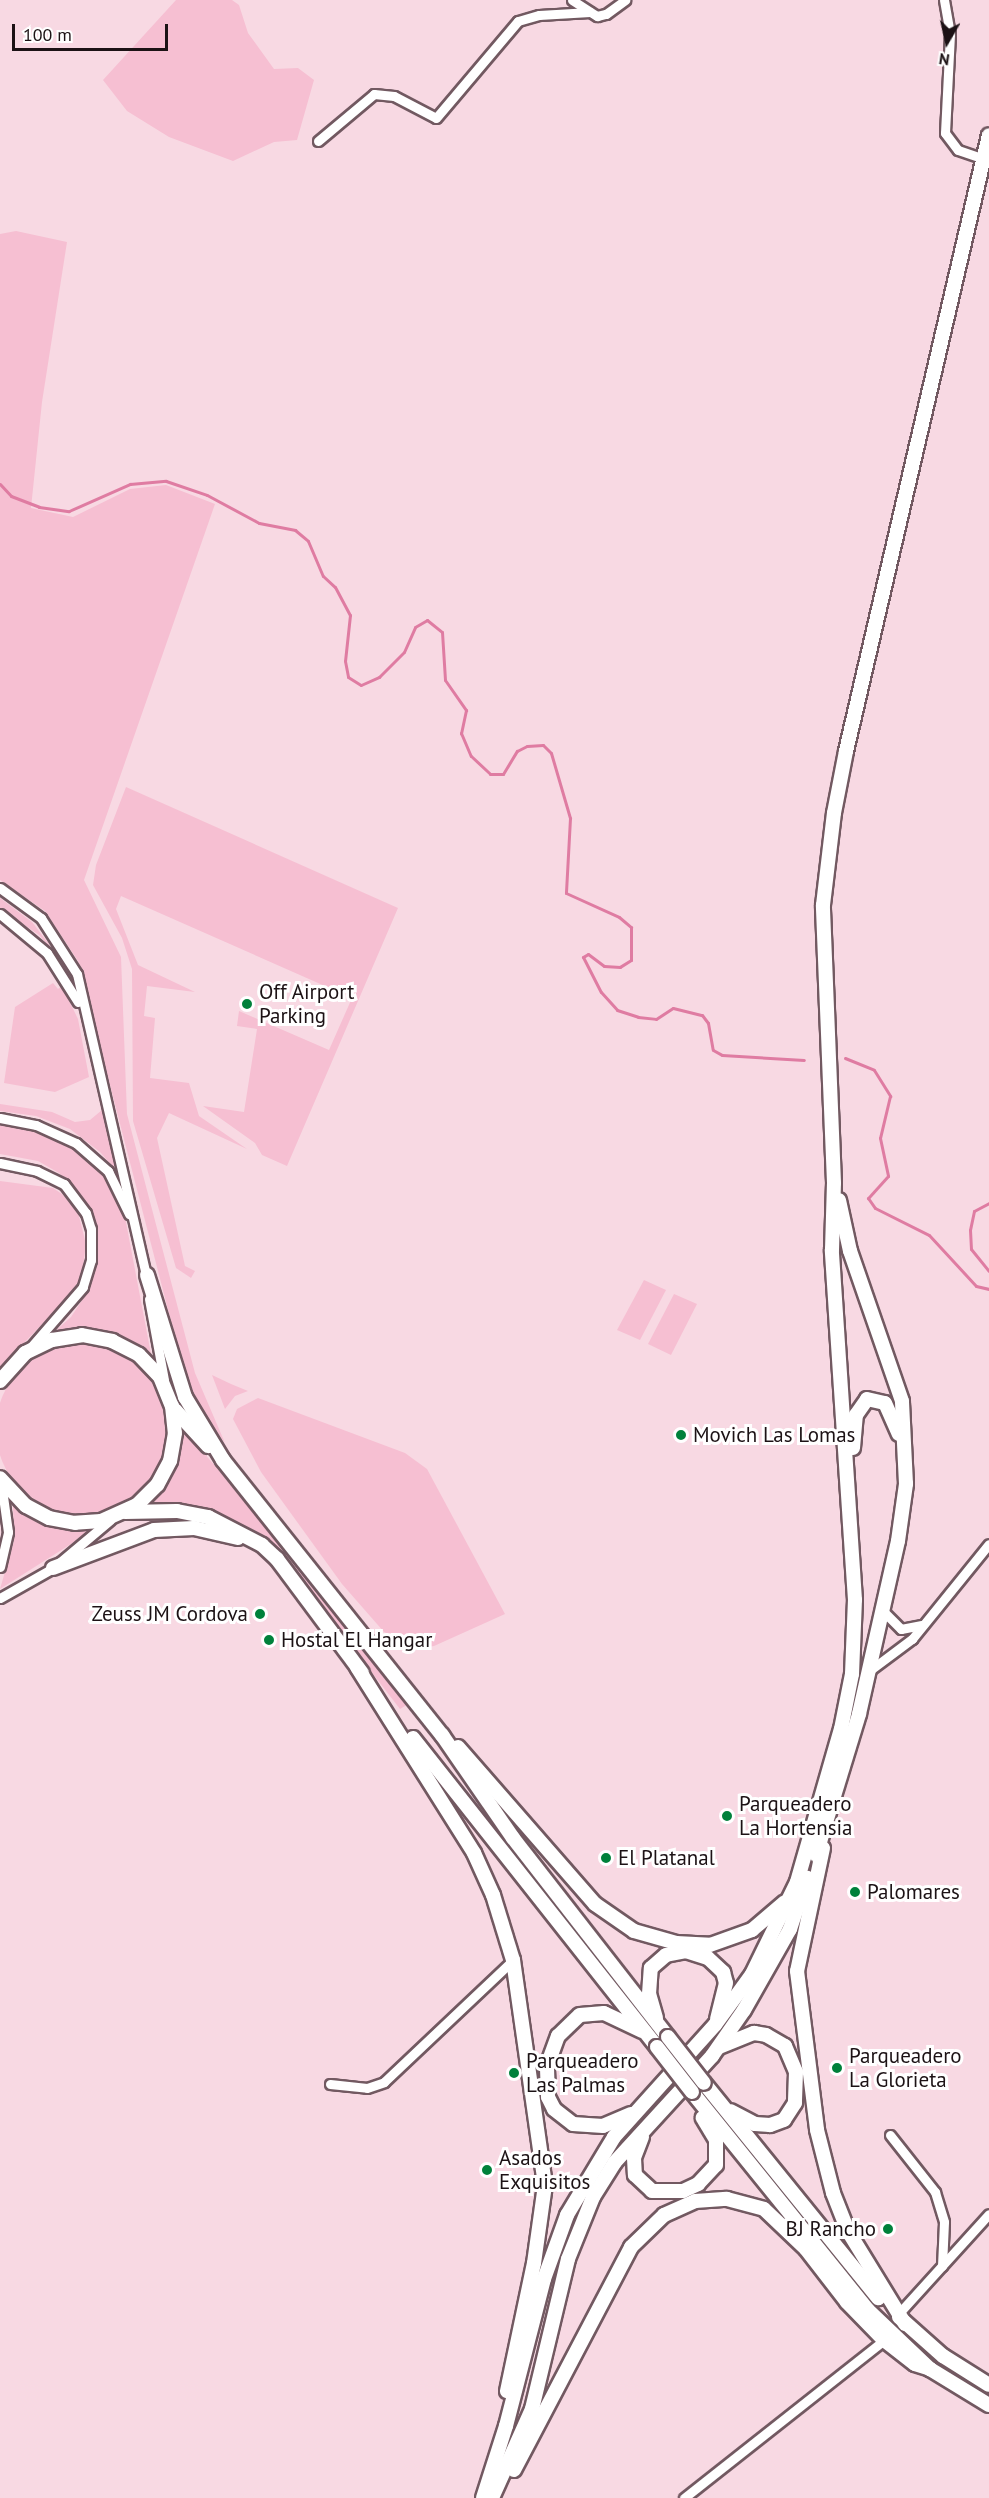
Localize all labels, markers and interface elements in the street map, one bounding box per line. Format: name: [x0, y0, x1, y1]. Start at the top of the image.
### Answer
scale bar: [15, 12, 171, 50]
north arrow: [917, 12, 977, 72]
text: 100 m: [23, 23, 72, 46]
text: N: [937, 49, 951, 70]
place label: Off Airport Parking: [259, 979, 355, 1029]
marker: Off Airport Parking: [240, 997, 254, 1011]
place label: Movich Las Lomas: [693, 1422, 855, 1448]
marker: Movich Las Lomas: [674, 1428, 688, 1442]
place label: Zeuss JM Cordova: [92, 1601, 248, 1627]
marker: Zeuss JM Cordova: [253, 1607, 267, 1621]
place label: Hostal El Hangar: [281, 1627, 432, 1653]
marker: Hostal El Hangar: [262, 1633, 276, 1647]
place label: Parqueadero La Hortensia: [739, 1791, 853, 1841]
marker: Parqueadero La Hortensia: [720, 1809, 734, 1823]
place label: El Platanal: [618, 1845, 715, 1871]
marker: El Platanal: [599, 1851, 613, 1865]
place label: Palomares: [867, 1879, 960, 1905]
marker: Palomares: [848, 1885, 862, 1899]
place label: Parqueadero La Glorieta: [849, 2043, 962, 2093]
place label: Parqueadero Las Palmas: [526, 2048, 639, 2098]
marker: Parqueadero La Glorieta: [830, 2061, 844, 2075]
marker: Parqueadero Las Palmas: [507, 2066, 521, 2080]
place label: Asados Exquisitos: [499, 2145, 590, 2195]
marker: Asados Exquisitos: [480, 2163, 494, 2177]
place label: BJ Rancho: [786, 2216, 876, 2242]
marker: BJ Rancho: [881, 2222, 895, 2236]

